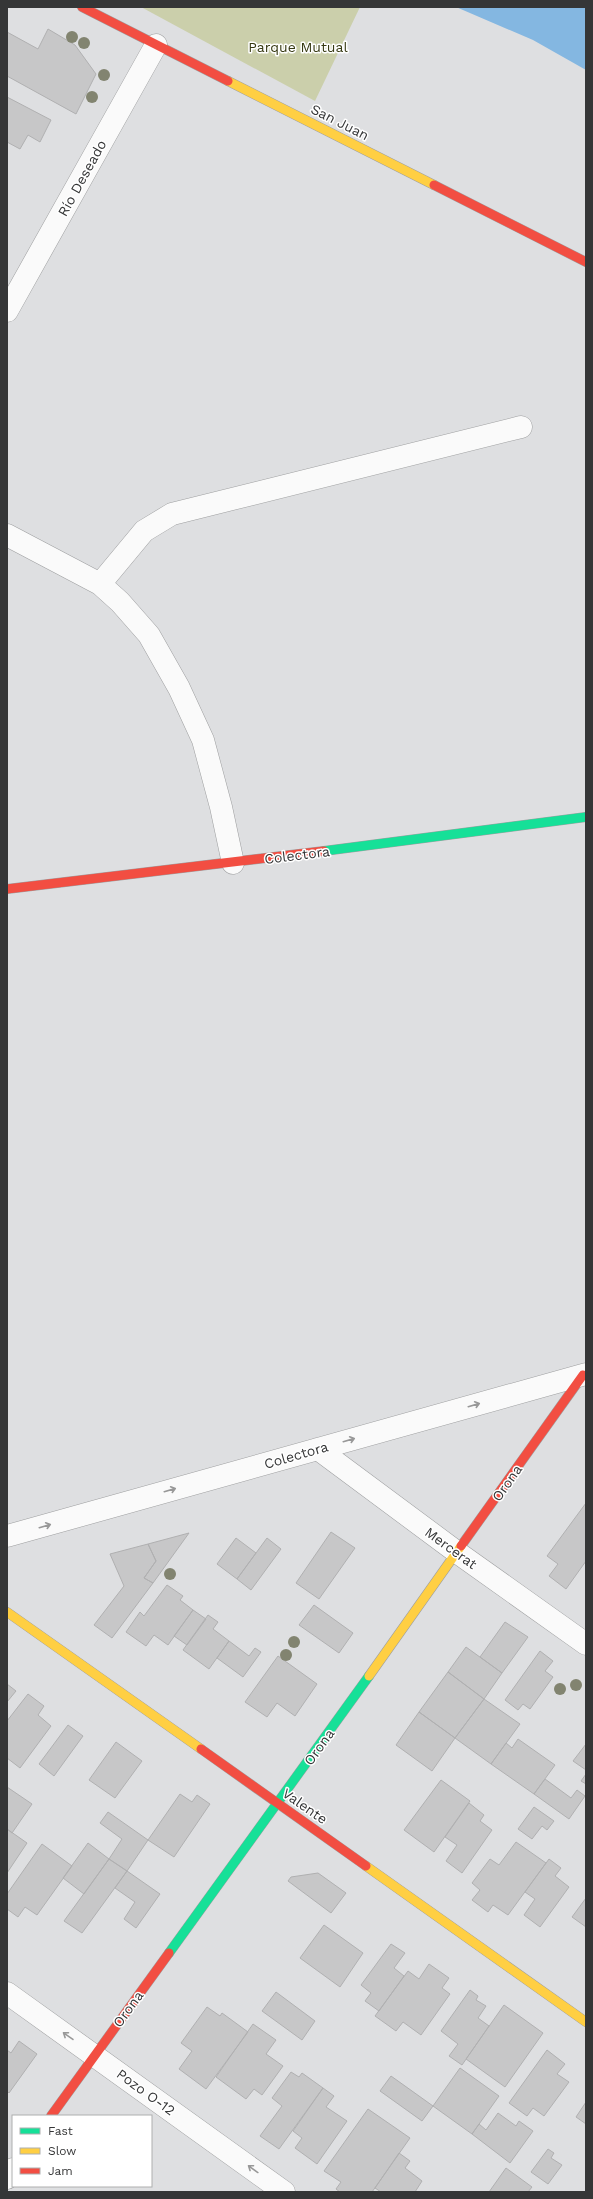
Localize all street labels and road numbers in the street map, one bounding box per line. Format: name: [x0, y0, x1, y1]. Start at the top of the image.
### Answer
street label: San Juan: [308, 101, 372, 143]
street label: Río Deseado: [54, 137, 110, 219]
street label: Colectora: [263, 843, 331, 867]
street label: Colectora: [262, 1438, 330, 1472]
street label: Orona: [489, 1462, 525, 1504]
street label: Mercerat: [422, 1524, 480, 1572]
street label: Orona: [301, 1726, 338, 1768]
street label: Valente: [280, 1785, 330, 1827]
street label: Orona: [110, 1988, 147, 2030]
street label: Pozo O-12: [114, 2066, 178, 2118]

